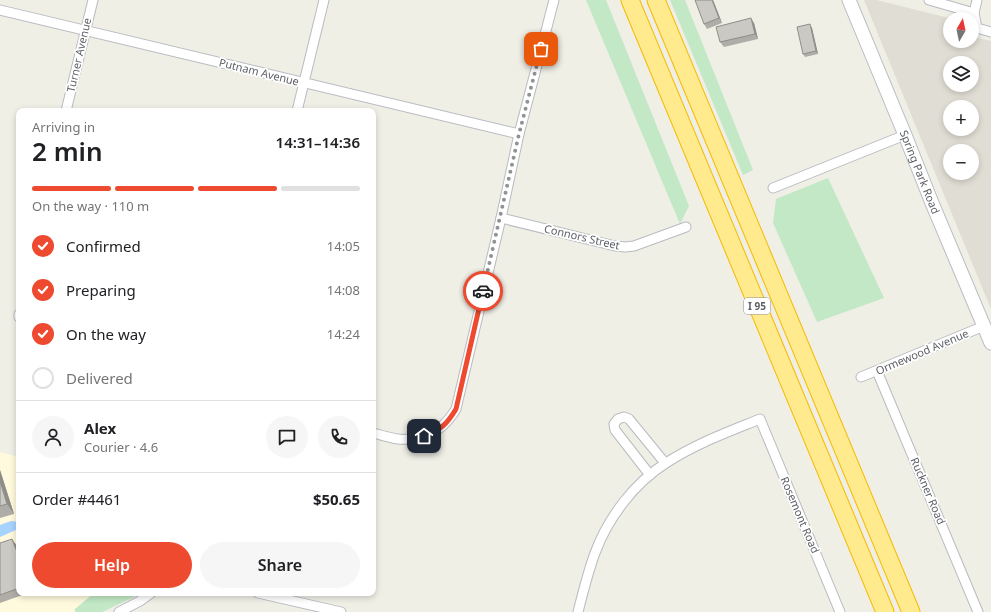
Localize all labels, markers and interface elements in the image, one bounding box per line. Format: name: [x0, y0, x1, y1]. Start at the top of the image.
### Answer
north arrow: [943, 12, 979, 48]
map controls: [943, 12, 979, 180]
street label: Turner Avenue: [63, 16, 94, 94]
pin: [524, 32, 558, 66]
icon: bag: [530, 38, 552, 60]
street label: Putnam Avenue: [217, 54, 301, 89]
button: layers: [943, 56, 979, 92]
button: +: [943, 100, 979, 136]
text: Arriving in: [32, 118, 95, 136]
street label: Spring Park Road: [897, 128, 944, 216]
text: 14:31–14:36: [276, 132, 360, 152]
text: 2 min: [32, 133, 103, 169]
button: −: [943, 144, 979, 180]
text: On the way · 110 m: [32, 197, 149, 215]
street label: Connors Street: [543, 221, 621, 253]
icon: check: [32, 235, 54, 257]
text: Confirmed: [66, 236, 141, 256]
text: 14:05: [327, 237, 360, 255]
courier: [463, 271, 503, 311]
icon: check: [32, 279, 54, 301]
text: Preparing: [66, 280, 136, 300]
icon: car: [472, 280, 494, 302]
text: 14:08: [327, 281, 360, 299]
road number: I 95: [744, 298, 770, 314]
icon: check: [32, 323, 54, 345]
text: On the way: [66, 324, 146, 344]
text: 14:24: [327, 325, 360, 343]
street label: Ormewood Avenue: [873, 325, 971, 378]
text: Delivered: [66, 368, 133, 388]
button: person: [32, 416, 74, 458]
button: chat: [266, 416, 308, 458]
button: phone: [318, 416, 360, 458]
text: Alex: [84, 418, 116, 438]
pin: [407, 419, 441, 453]
icon: home: [413, 425, 435, 447]
text: Courier · 4.6: [84, 438, 158, 456]
street label: Ruckner Road: [908, 455, 949, 527]
street label: Rosemont Road: [778, 474, 823, 555]
text: Order #4461: [32, 489, 121, 509]
text: $50.65: [313, 489, 360, 509]
button: Help: [32, 542, 192, 588]
button: Share: [200, 542, 360, 588]

